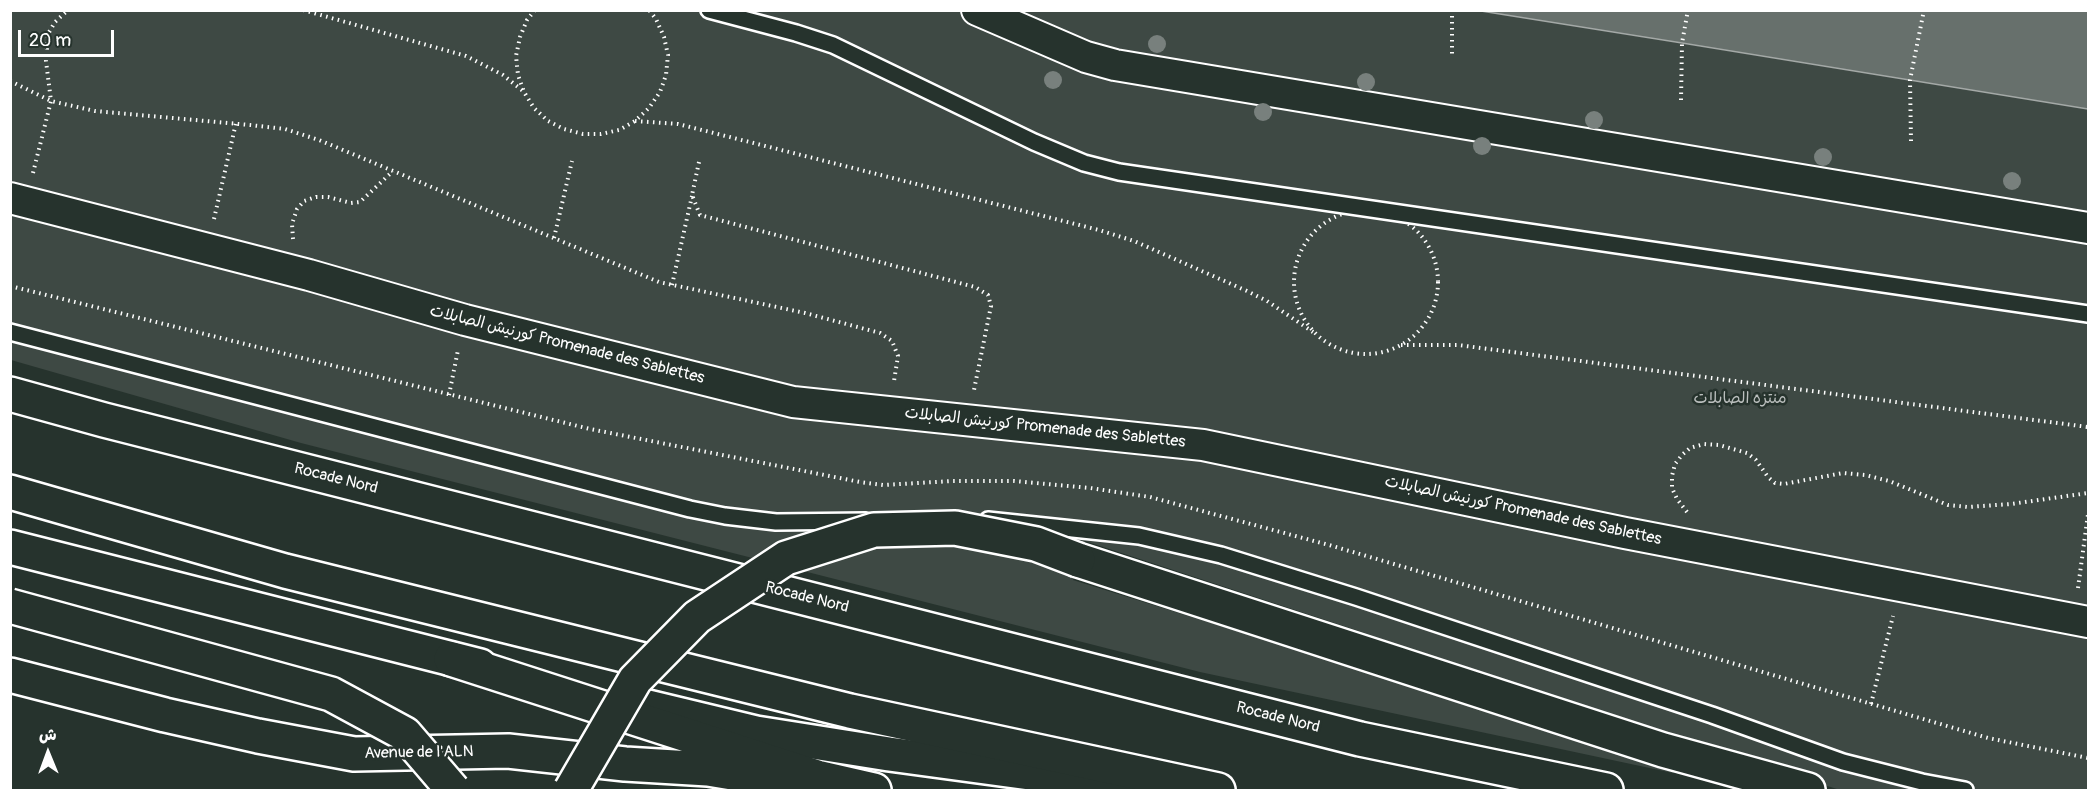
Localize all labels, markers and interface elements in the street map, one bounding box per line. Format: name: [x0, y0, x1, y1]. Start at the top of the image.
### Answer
scale bar: [21, 18, 117, 56]
text: 20 m: [29, 29, 71, 52]
street label: كورنيش الصابلات Promenade des Sablettes: [428, 302, 706, 388]
park label: منتزه الصابلات: [1693, 389, 1787, 409]
street label: كورنيش الصابلات Promenade des Sablettes: [904, 404, 1186, 452]
street label: Rocade Nord: [292, 459, 380, 499]
street label: كورنيش الصابلات Promenade des Sablettes: [1383, 472, 1663, 550]
street label: Rocade Nord: [763, 578, 851, 618]
street label: Rocade Nord: [1234, 698, 1322, 738]
north arrow: [18, 723, 78, 783]
text: ش: [39, 725, 57, 745]
street label: Avenue de l'ALN: [364, 742, 474, 764]

